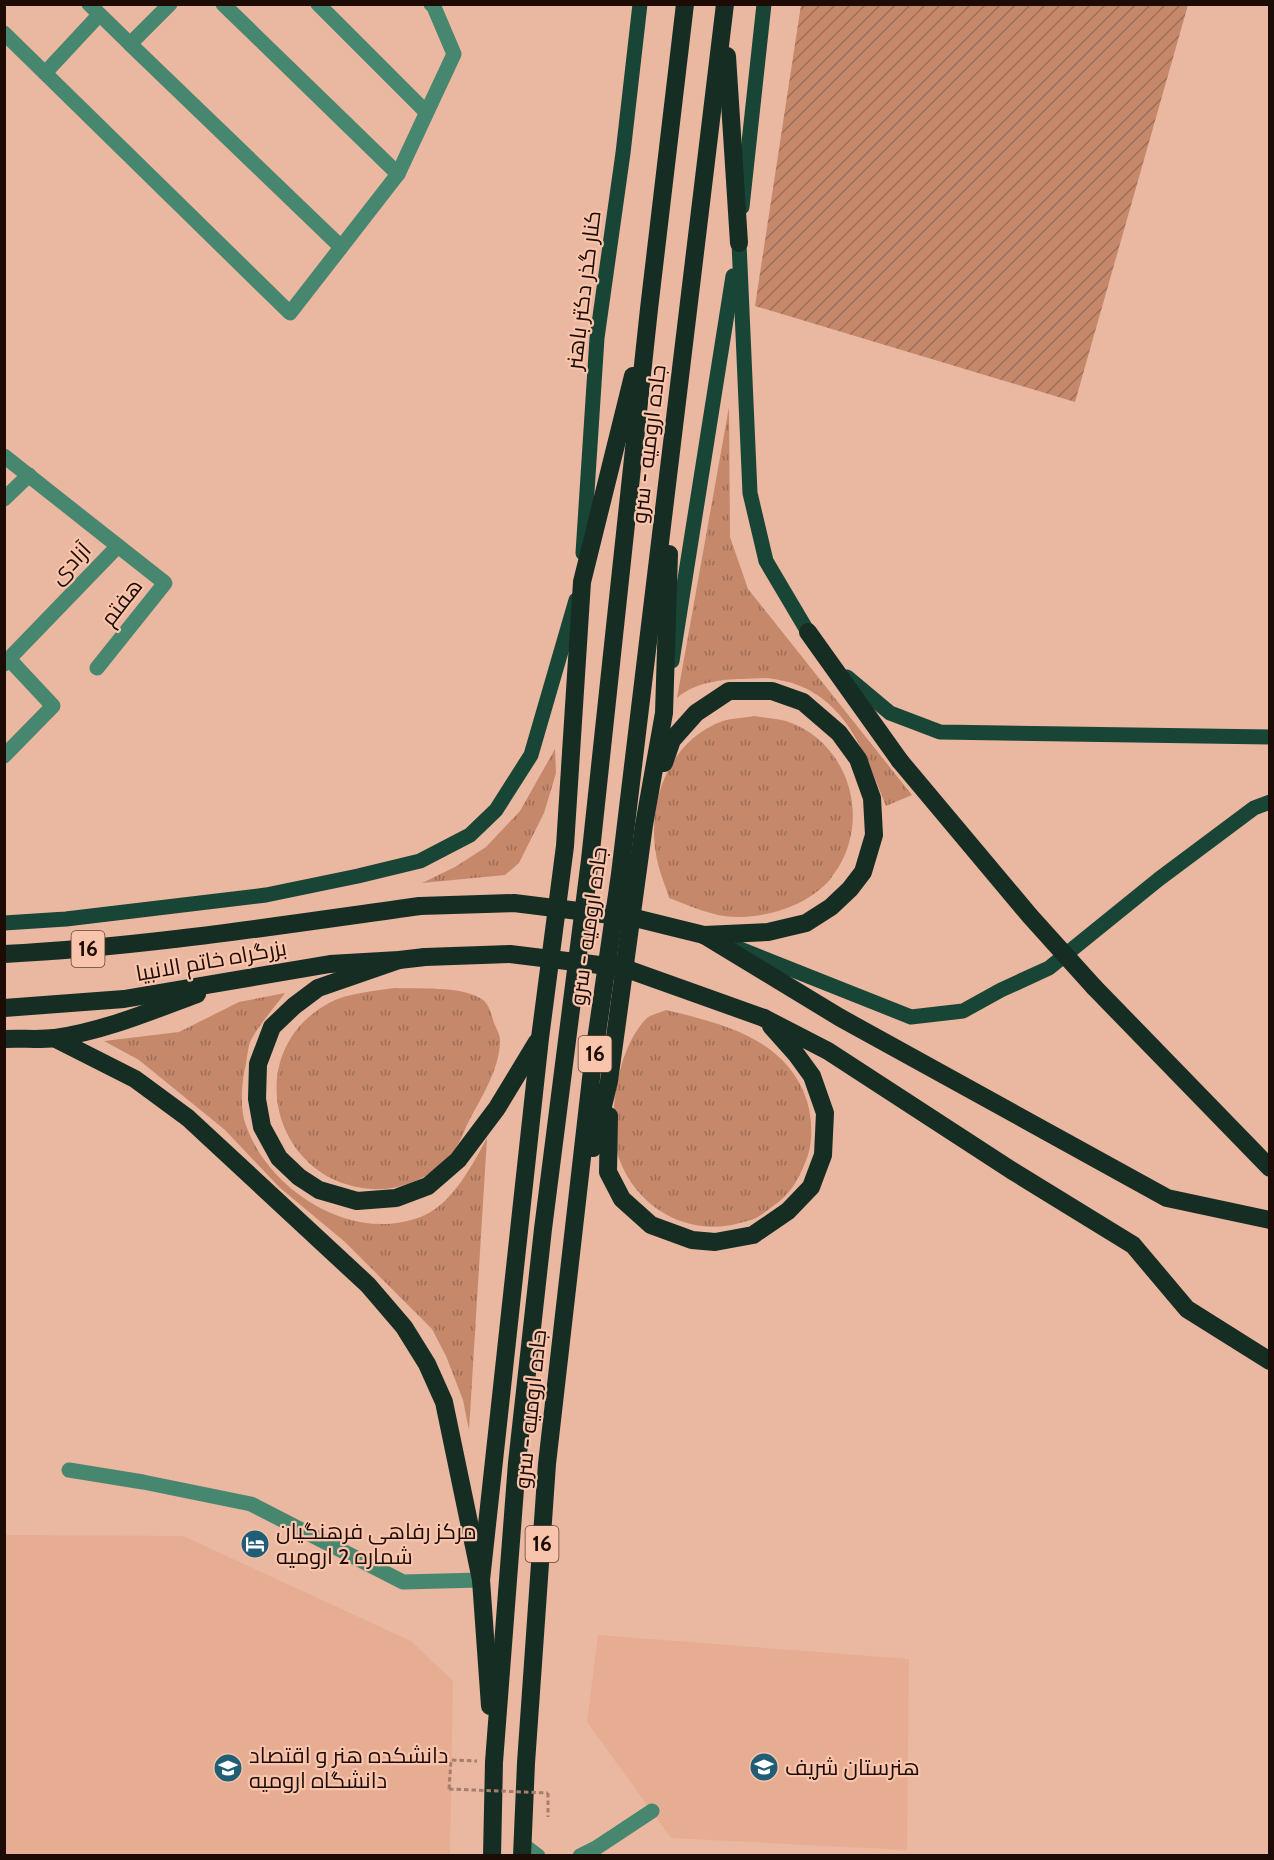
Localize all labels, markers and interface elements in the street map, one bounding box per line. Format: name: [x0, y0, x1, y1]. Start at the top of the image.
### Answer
street label: کنار گذر دکتر باهنر: [560, 209, 607, 373]
street label: جاده ارومیه - سرو: [625, 363, 672, 525]
street label: آزادی: [44, 537, 97, 590]
street label: هفتم: [95, 573, 150, 633]
street label: جاده ارومیه - سرو: [564, 845, 613, 1007]
road number: 16: [72, 931, 104, 967]
street label: بزرگراه خاتم الانبیا: [133, 934, 289, 989]
road number: 16: [578, 1036, 612, 1072]
street label: جاده ارومیه - سرو: [509, 1328, 552, 1490]
place label: مرکز رفاهی فرهنگیان شماره 2 ارومیه: [276, 1518, 477, 1570]
road number: 16: [526, 1526, 558, 1562]
hotel icon: مرکز رفاهی فرهنگیان شماره 2 ارومیه: [239, 1528, 271, 1560]
place label: دانشکده هنر و اقتصاد دانشگاه ارومیه: [249, 1742, 448, 1794]
school or university icon: هنرستان شریف: [748, 1751, 780, 1783]
school or university icon: دانشکده هنر و اقتصاد دانشگاه ارومیه: [212, 1752, 244, 1784]
place label: هنرستان شریف: [785, 1754, 920, 1781]

